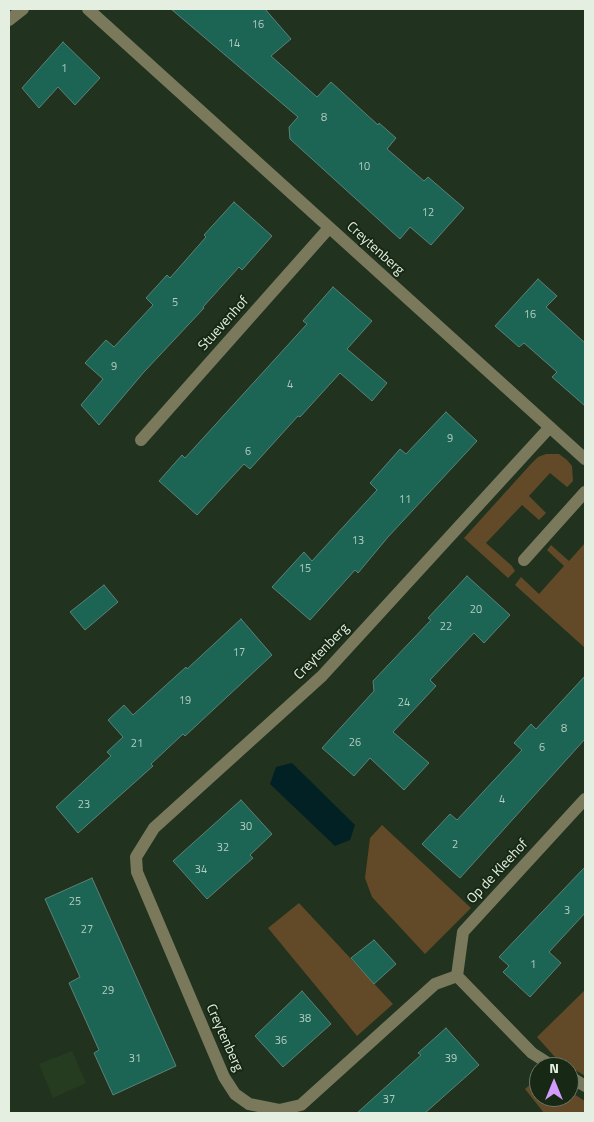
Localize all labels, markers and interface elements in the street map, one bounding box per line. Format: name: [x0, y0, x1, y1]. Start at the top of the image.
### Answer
house number: 16: [252, 18, 264, 32]
house number: 14: [228, 37, 240, 51]
house number: 1: [61, 62, 67, 76]
house number: 8: [321, 111, 327, 125]
house number: 10: [358, 160, 370, 174]
house number: 12: [422, 206, 434, 220]
street label: Creytenberg: [343, 219, 407, 279]
street label: Stuevenhof: [195, 293, 253, 355]
house number: 5: [172, 296, 178, 310]
house number: 16: [524, 308, 536, 322]
house number: 9: [111, 360, 117, 374]
house number: 4: [287, 378, 293, 392]
house number: 9: [447, 432, 453, 446]
house number: 6: [245, 445, 251, 459]
house number: 11: [399, 493, 411, 507]
house number: 13: [352, 534, 364, 548]
house number: 15: [299, 562, 311, 576]
house number: 20: [470, 603, 482, 617]
street label: Creytenberg: [291, 620, 353, 684]
house number: 22: [440, 620, 452, 634]
house number: 17: [233, 646, 245, 660]
house number: 19: [179, 694, 191, 708]
house number: 24: [398, 696, 410, 710]
house number: 8: [561, 722, 567, 736]
house number: 26: [349, 736, 361, 750]
house number: 21: [131, 737, 143, 751]
house number: 6: [539, 741, 545, 755]
house number: 4: [499, 793, 505, 807]
house number: 23: [78, 798, 90, 812]
house number: 30: [240, 820, 252, 834]
street label: Op de Kleehof: [464, 836, 532, 908]
house number: 2: [452, 838, 458, 852]
house number: 32: [217, 841, 229, 855]
house number: 34: [195, 863, 207, 877]
house number: 25: [69, 895, 81, 909]
house number: 3: [564, 904, 570, 918]
house number: 27: [81, 923, 93, 937]
house number: 1: [530, 958, 536, 972]
house number: 29: [102, 984, 114, 998]
street label: Creytenberg: [202, 1002, 246, 1074]
house number: 38: [299, 1012, 311, 1026]
house number: 36: [275, 1034, 287, 1048]
house number: 31: [129, 1052, 141, 1066]
house number: 39: [445, 1052, 457, 1066]
north arrow: [529, 1057, 579, 1107]
text: N: [549, 1057, 559, 1078]
house number: 37: [383, 1093, 395, 1107]

